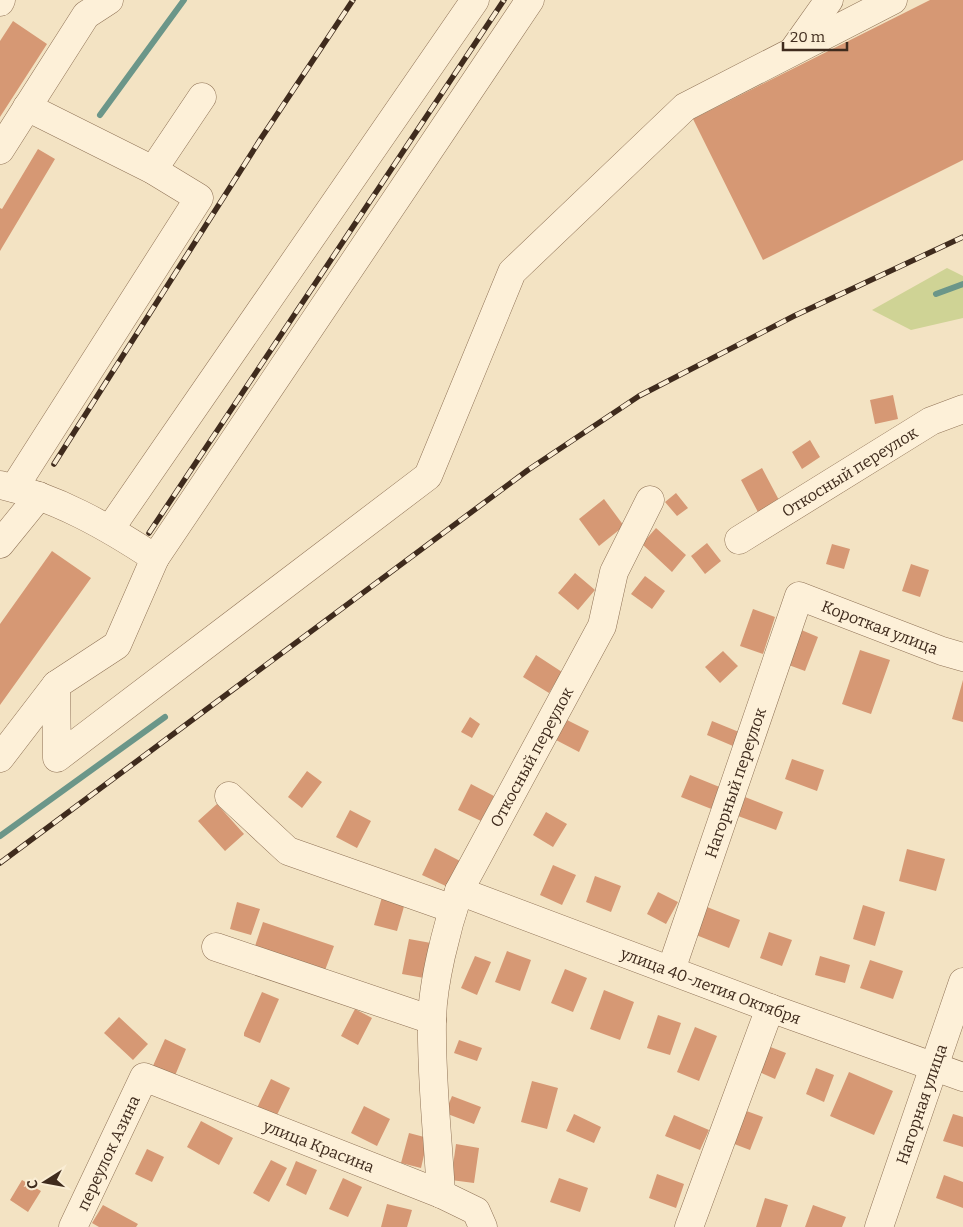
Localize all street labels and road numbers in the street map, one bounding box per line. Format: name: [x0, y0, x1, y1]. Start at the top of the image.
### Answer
street label: Откосный переулок: [778, 422, 922, 521]
street label: Короткая улица: [819, 597, 941, 659]
street label: Откосный переулок: [486, 683, 578, 830]
street label: Нагорный переулок: [701, 705, 770, 860]
street label: улица 40-летия Октября: [617, 943, 803, 1028]
street label: Нагорная улица: [892, 1041, 951, 1167]
street label: переулок Азина: [73, 1092, 144, 1214]
street label: улица Красина: [260, 1116, 377, 1177]

